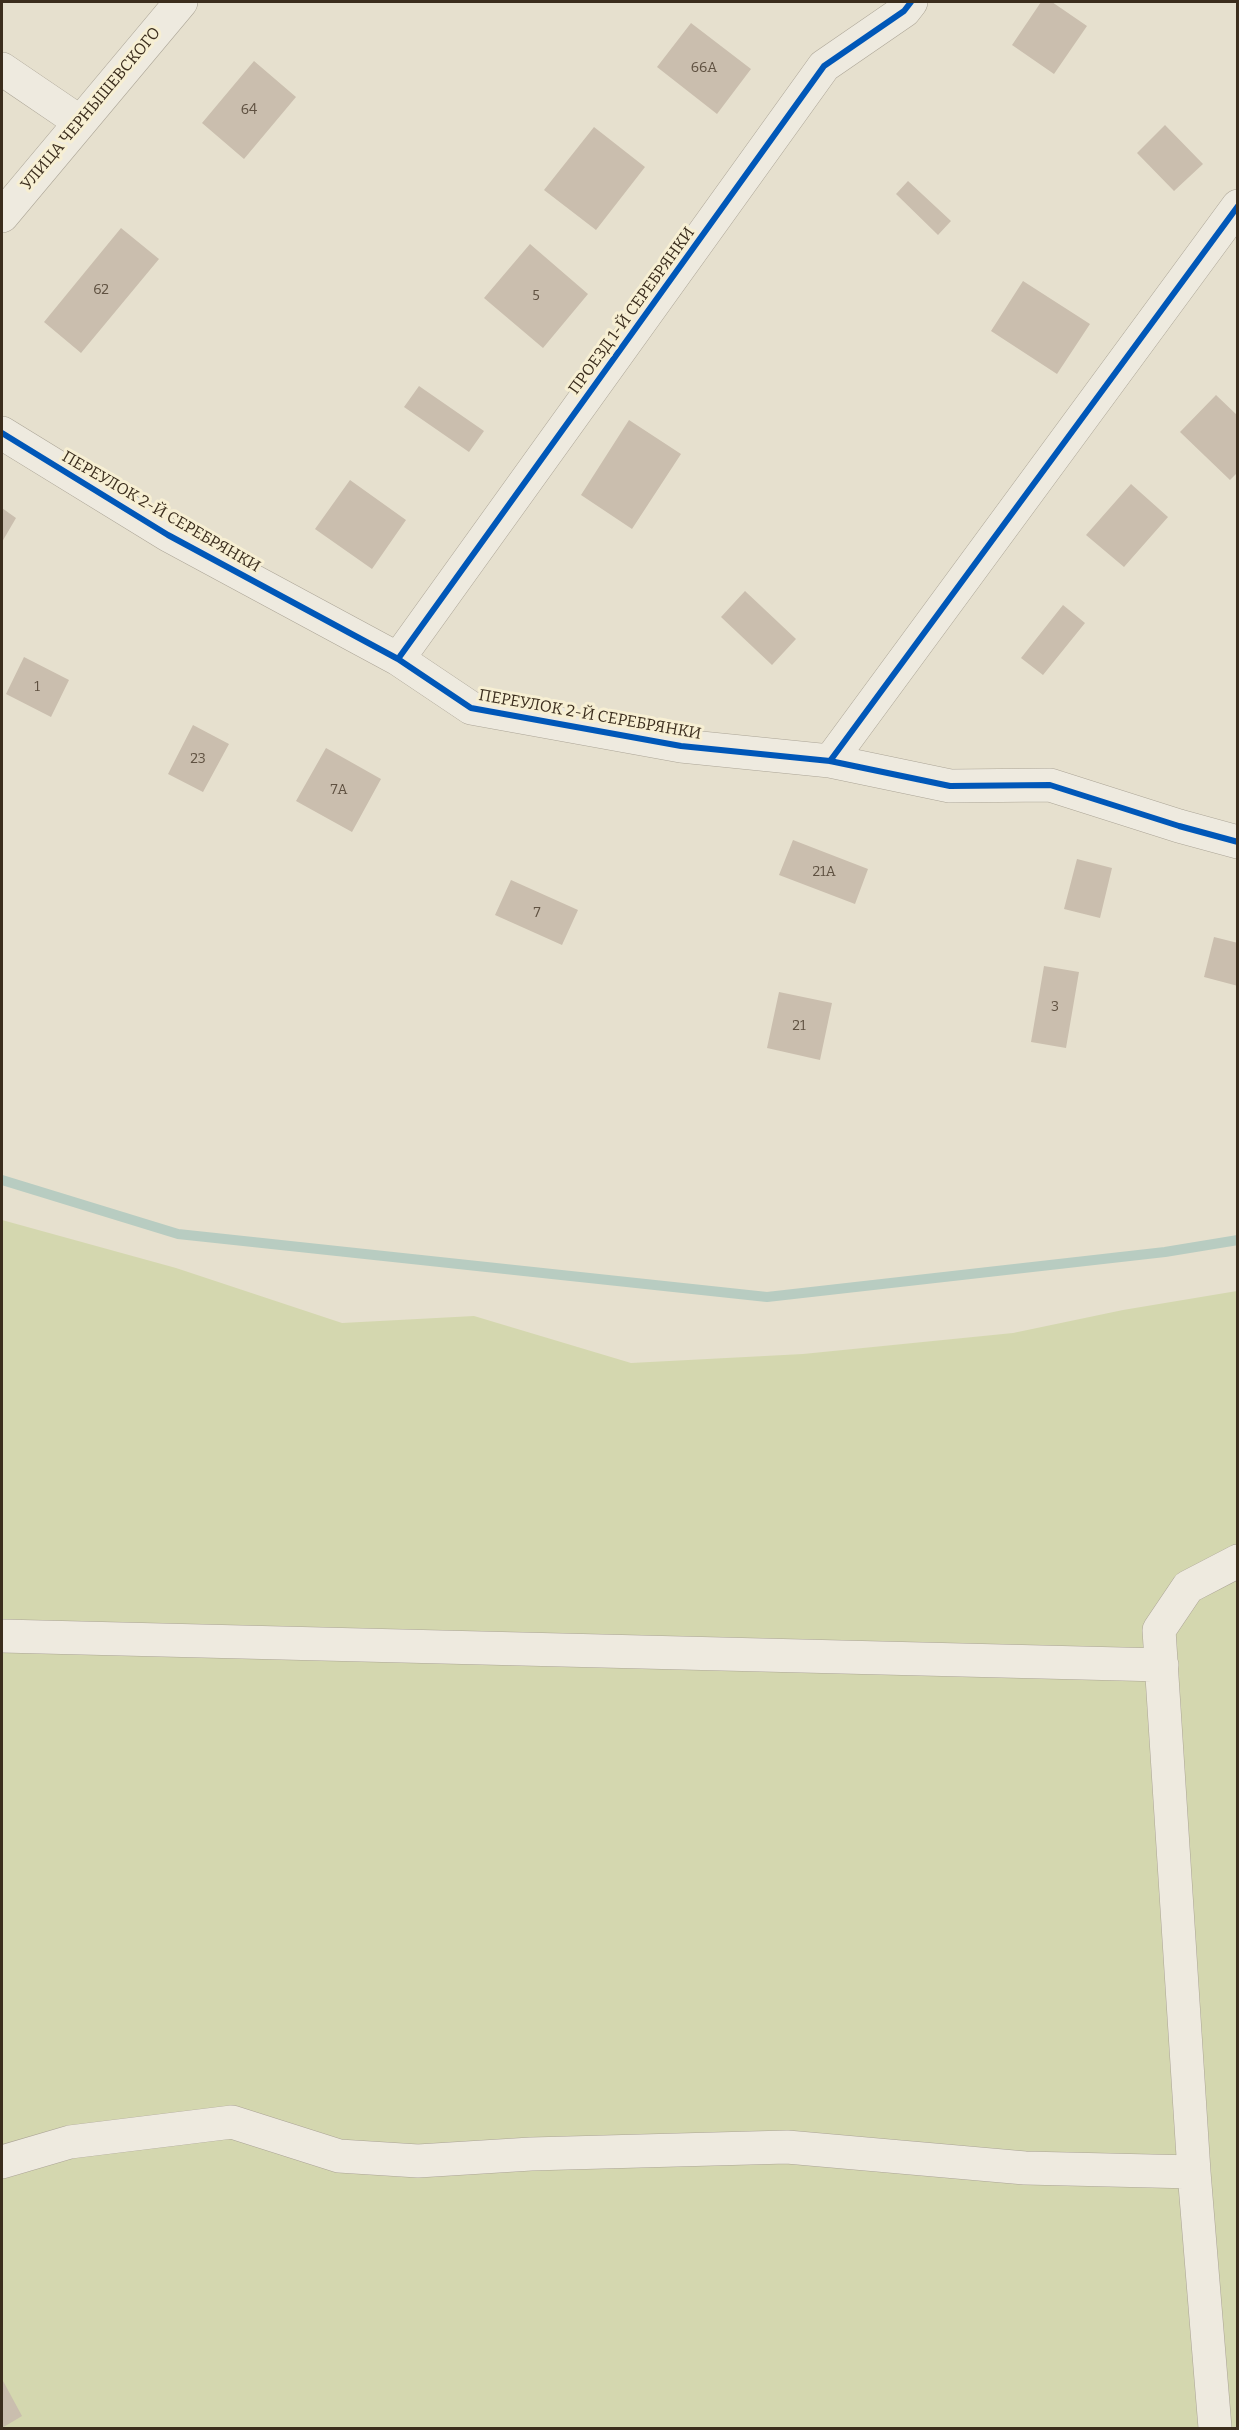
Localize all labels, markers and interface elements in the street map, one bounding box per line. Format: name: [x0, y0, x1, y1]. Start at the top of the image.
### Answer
street label: УЛИЦА ЧЕРНЫШЕВСКОГО: [17, 24, 165, 194]
house number: 66А: [691, 60, 717, 76]
house number: 64: [241, 102, 257, 118]
street label: ПРОЕЗД 1-Й СЕРЕБРЯНКИ: [565, 224, 699, 398]
house number: 62: [93, 282, 109, 298]
house number: 5: [532, 288, 540, 304]
street label: ПЕРЕУЛОК 2-Й СЕРЕБРЯНКИ: [59, 447, 263, 577]
house number: 1: [34, 679, 40, 695]
street label: ПЕРЕУЛОК 2-Й СЕРЕБРЯНКИ: [477, 686, 703, 744]
house number: 23: [190, 751, 206, 767]
house number: 7А: [331, 782, 347, 798]
house number: 21А: [812, 864, 836, 880]
house number: 7: [533, 905, 541, 921]
house number: 3: [1051, 999, 1059, 1015]
house number: 21: [792, 1018, 806, 1034]

